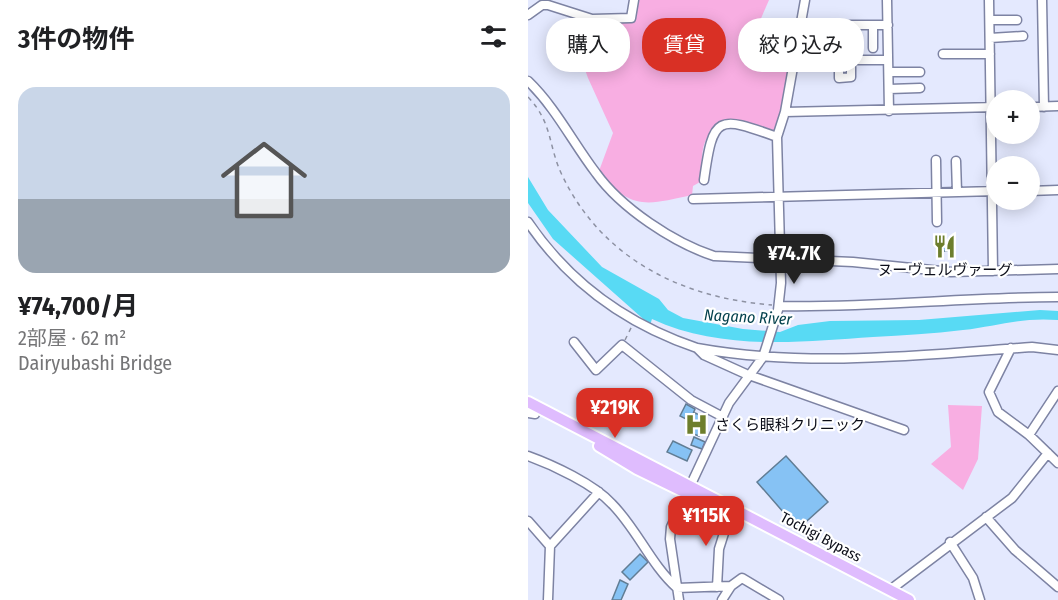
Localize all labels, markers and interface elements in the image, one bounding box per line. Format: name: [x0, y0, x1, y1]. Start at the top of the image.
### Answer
chip: 購入: [546, 18, 630, 72]
chip: 賃貸: [642, 18, 726, 72]
chip: 絞り込み: [738, 18, 864, 72]
icon: filters: [477, 20, 510, 53]
text: 3件の物件: [18, 24, 134, 55]
map controls: [986, 90, 1040, 210]
button: +: [986, 90, 1040, 144]
icon: home: [210, 126, 318, 234]
button: −: [986, 156, 1040, 210]
restaurant icon: ヌーヴェルヴァーグ: [932, 233, 958, 259]
pin: ¥74.7K: [745, 234, 843, 285]
text: ¥74.7K: [767, 241, 821, 265]
place label: ヌーヴェルヴァーグ: [877, 261, 1013, 279]
text: ¥74,700/月: [18, 291, 138, 322]
water label: Nagano River: [704, 305, 793, 329]
text: 2部屋 · 62 m²: [18, 326, 126, 350]
text: Dairyubashi Bridge: [18, 351, 172, 375]
pin: ¥219K: [573, 388, 657, 439]
text: ¥219K: [590, 395, 640, 419]
hospital icon: さくら眼科クリニック: [684, 412, 710, 438]
place label: さくら眼科クリニック: [715, 416, 865, 434]
pin: ¥115K: [664, 496, 748, 547]
text: ¥115K: [682, 503, 730, 527]
street label: Tochigi Bypass: [777, 508, 865, 566]

